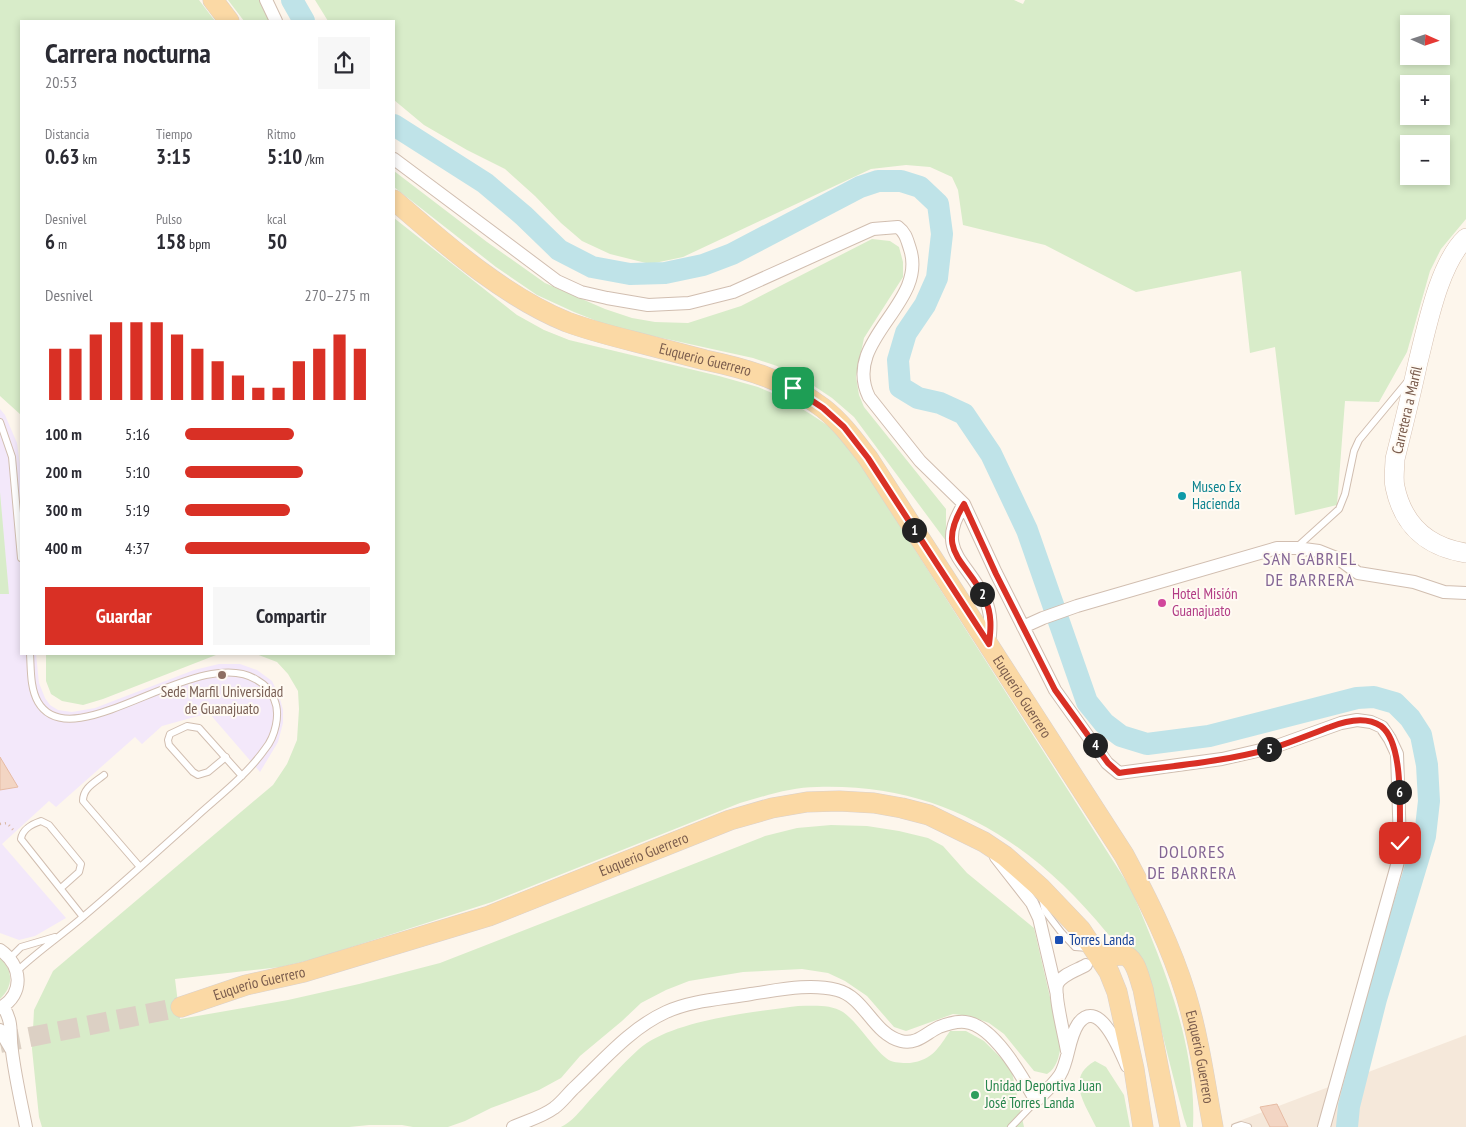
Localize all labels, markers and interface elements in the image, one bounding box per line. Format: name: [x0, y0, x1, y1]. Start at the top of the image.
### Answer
north arrow: [1400, 15, 1450, 65]
map controls: [1400, 15, 1450, 185]
text: Carrera nocturna: [45, 34, 211, 71]
button: share: [318, 37, 370, 89]
text: 20:53: [45, 72, 77, 92]
button: +: [1400, 75, 1450, 125]
text: Distancia: [45, 125, 89, 143]
text: Tiempo: [156, 125, 192, 143]
text: Ritmo: [267, 125, 296, 143]
button: −: [1400, 135, 1450, 185]
text: 0.63: [45, 143, 80, 170]
text: 3:15: [156, 143, 191, 170]
text: 5:10: [267, 143, 302, 170]
text: km: [80, 150, 97, 168]
text: /km: [302, 150, 324, 168]
text: Desnivel: [45, 210, 87, 228]
text: Pulso: [156, 210, 182, 228]
text: kcal: [267, 210, 286, 228]
text: 6: [45, 228, 55, 255]
text: 158: [156, 228, 186, 255]
text: 50: [267, 228, 287, 255]
text: m: [55, 235, 67, 253]
text: bpm: [186, 235, 210, 253]
text: Desnivel: [45, 285, 92, 305]
text: 270–275 m: [305, 285, 370, 305]
street label: Euquerio Guerrero: [657, 338, 754, 380]
street label: Carretera a Marfil: [1387, 364, 1426, 456]
pin: [772, 367, 814, 409]
icon: arrive: [779, 374, 807, 402]
text: 100 m: [45, 424, 82, 444]
text: 5:16: [125, 424, 150, 444]
text: 200 m: [45, 462, 82, 482]
text: 5:10: [125, 462, 150, 482]
place label: Museo Ex Hacienda: [1192, 477, 1242, 513]
marker: Museo Ex Hacienda: [1176, 490, 1188, 502]
text: 300 m: [45, 500, 82, 520]
text: 5:19: [125, 500, 150, 520]
pin: 1: [902, 518, 926, 542]
text: 1: [911, 521, 918, 539]
text: 400 m: [45, 538, 82, 558]
text: 4:37: [125, 538, 150, 558]
district label: SAN GABRIEL DE BARRERA: [1263, 547, 1357, 591]
pin: 2: [970, 582, 994, 606]
place label: Hotel Misión Guanajuato: [1172, 584, 1238, 620]
text: 2: [979, 585, 986, 603]
button: Guardar: [45, 587, 203, 645]
button: Compartir: [213, 587, 370, 645]
marker: Hotel Misión Guanajuato: [1156, 597, 1168, 609]
street label: Euquerio Guerrero: [989, 652, 1056, 741]
marker: Sede Marfil Universidad de Guanajuato: [216, 669, 228, 681]
place label: Sede Marfil Universidad de Guanajuato: [161, 682, 283, 718]
pin: 4: [1082, 732, 1108, 758]
text: 4: [1092, 736, 1099, 754]
pin: 5: [1256, 736, 1282, 762]
text: 5: [1266, 740, 1273, 758]
pin: 6: [1386, 780, 1412, 804]
text: 6: [1396, 783, 1403, 801]
pin: [1379, 822, 1421, 864]
street label: Euquerio Guerrero: [596, 828, 691, 880]
icon: check: [1386, 829, 1414, 857]
district label: DOLORES DE BARRERA: [1147, 840, 1237, 884]
place label: Torres Landa: [1069, 930, 1134, 949]
marker: Torres Landa: [1053, 934, 1065, 946]
street label: Euquerio Guerrero: [211, 962, 307, 1004]
street label: Euquerio Guerrero: [1182, 1008, 1219, 1105]
place label: Unidad Deportiva Juan José Torres Landa: [984, 1076, 1101, 1112]
marker: Unidad Deportiva Juan José Torres Landa: [969, 1089, 981, 1101]

